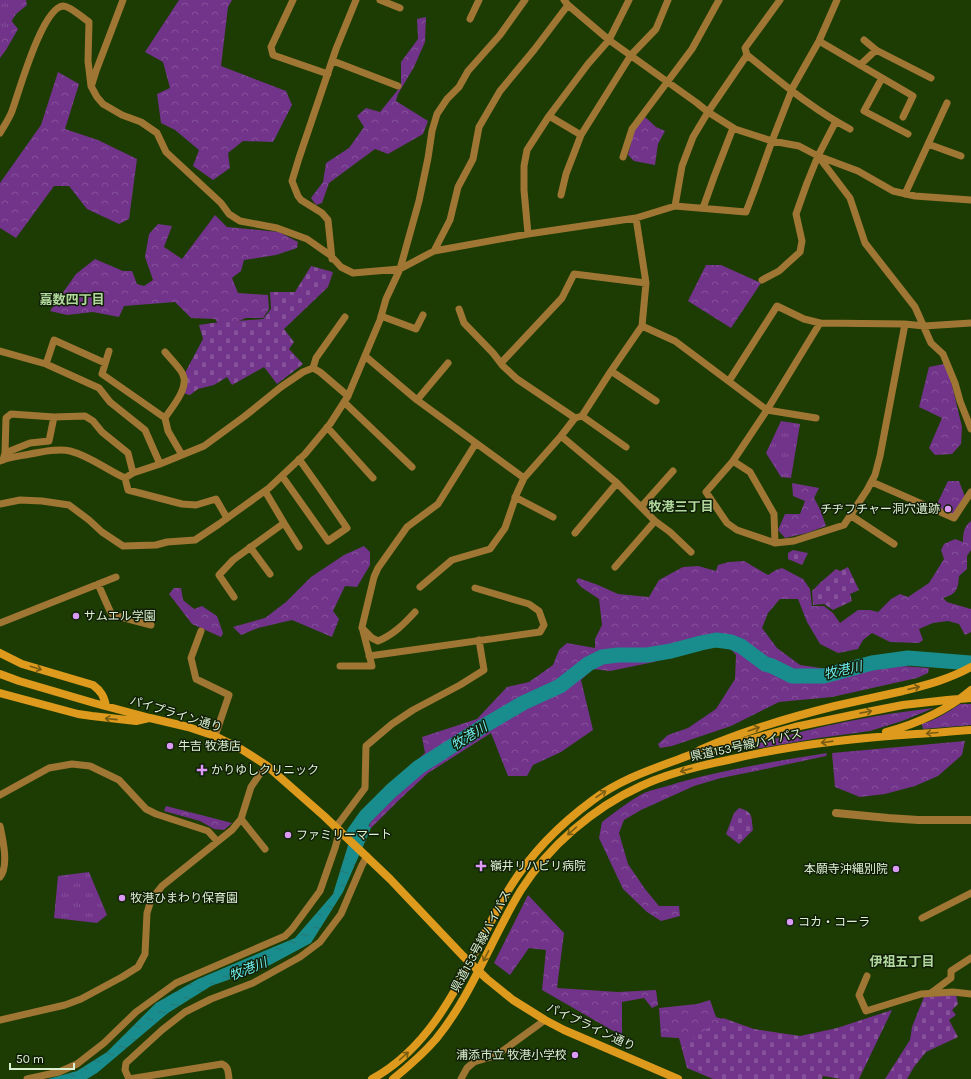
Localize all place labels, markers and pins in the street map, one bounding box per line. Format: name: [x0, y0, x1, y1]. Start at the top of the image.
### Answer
place label: チヂフチャー洞穴遺跡: [820, 502, 940, 516]
marker: チヂフチャー洞穴遺跡: [943, 504, 953, 514]
place label: サムエル学園: [84, 609, 156, 623]
marker: サムエル学園: [71, 611, 81, 621]
place label: 牛吉 牧港店: [178, 739, 241, 753]
marker: 牛吉 牧港店: [165, 741, 175, 751]
place label: かりゆしクリニック: [211, 763, 319, 777]
marker: かりゆしクリニック: [196, 764, 208, 776]
place label: ファミリーマート: [296, 828, 392, 842]
marker: ファミリーマート: [283, 830, 293, 840]
place label: 嶺井リハビリ病院: [490, 859, 586, 873]
marker: 嶺井リハビリ病院: [475, 860, 487, 872]
place label: 本願寺沖縄別院: [804, 862, 888, 876]
marker: 本願寺沖縄別院: [891, 864, 901, 874]
place label: 牧港ひまわり保育園: [130, 891, 238, 905]
marker: 牧港ひまわり保育園: [117, 893, 127, 903]
place label: コカ・コーラ: [798, 915, 870, 929]
marker: コカ・コーラ: [785, 917, 795, 927]
place label: 浦添市立 牧港小学校: [456, 1048, 567, 1062]
marker: 浦添市立 牧港小学校: [570, 1050, 580, 1060]

